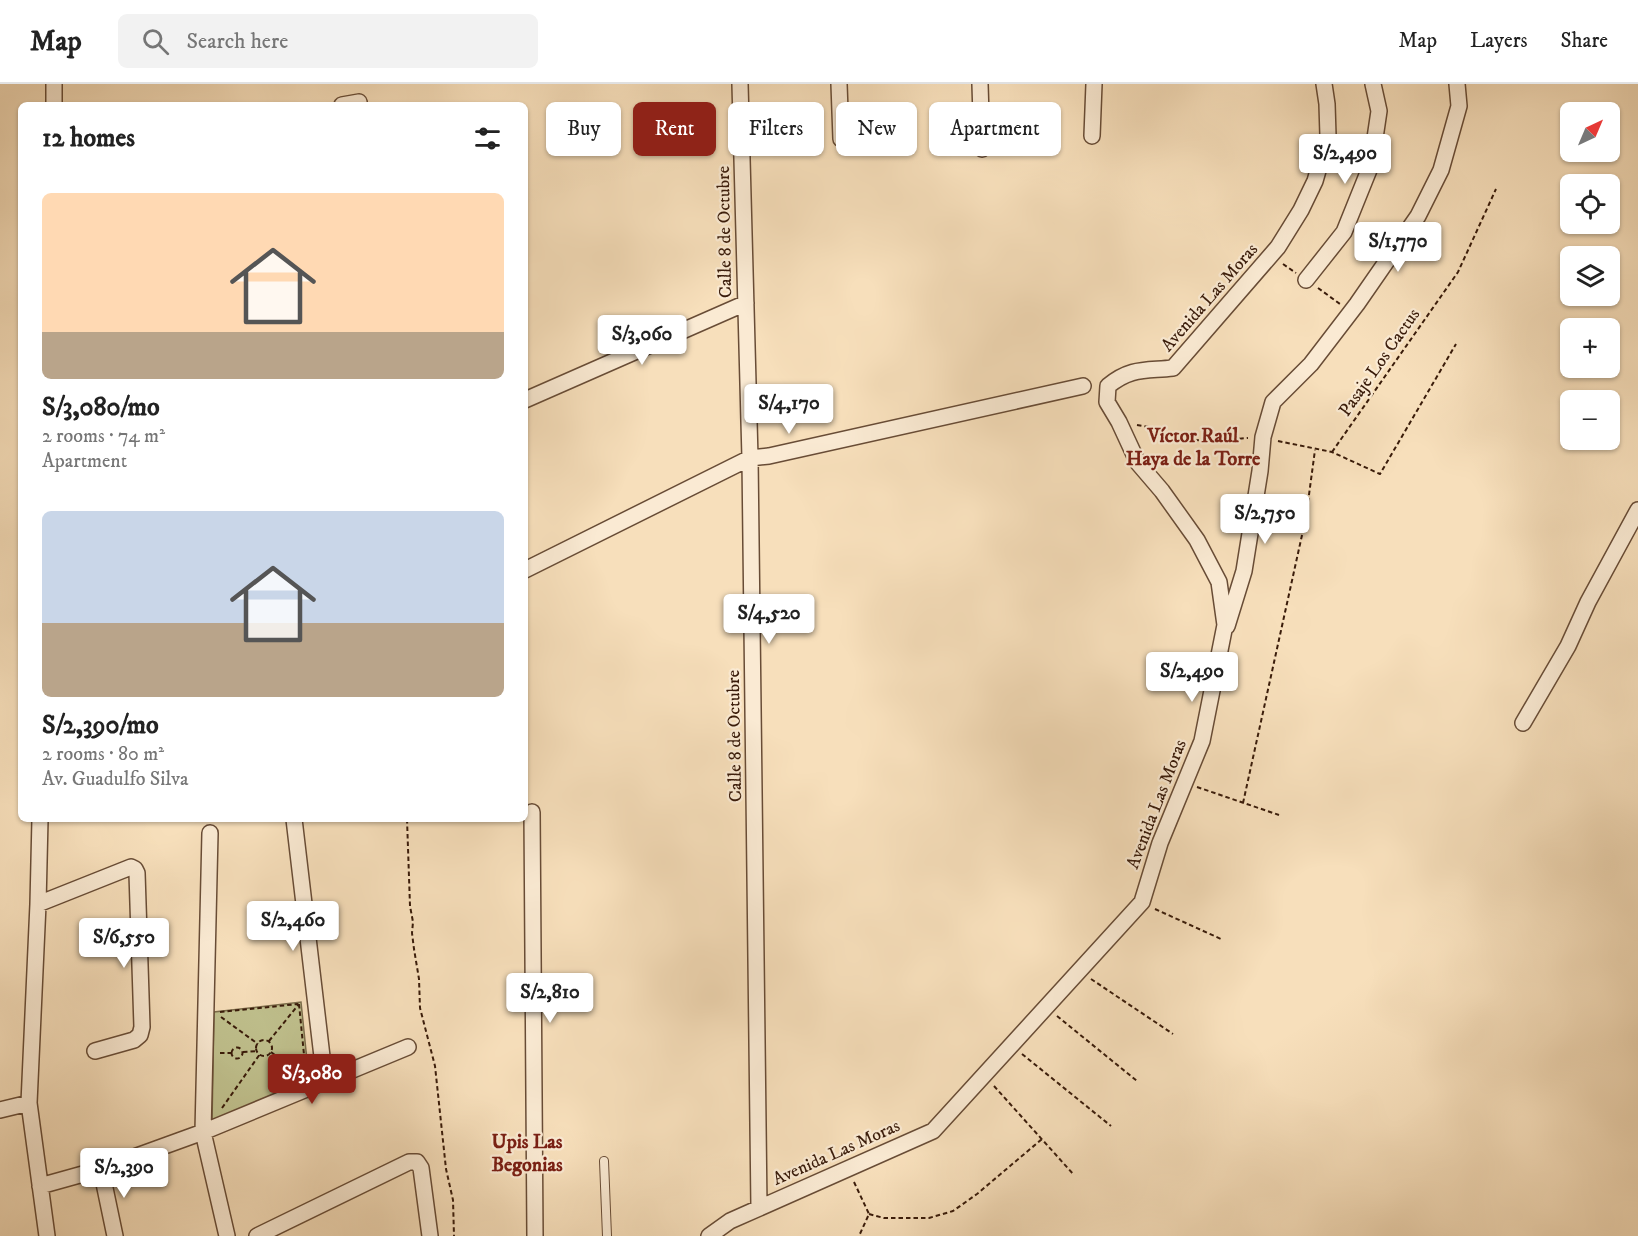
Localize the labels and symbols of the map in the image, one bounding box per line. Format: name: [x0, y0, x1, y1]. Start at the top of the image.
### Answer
north arrow: [1560, 102, 1620, 162]
pin: S/2,490: [1290, 134, 1400, 185]
street label: Calle 8 de Octubre: [713, 166, 737, 298]
pin: S/1,770: [1343, 222, 1453, 273]
street label: Avenida Las Moras: [1157, 239, 1263, 356]
street label: Pasaje Los Cactus: [1334, 304, 1425, 421]
pin: S/3,060: [587, 315, 697, 366]
pin: S/4,170: [734, 384, 844, 435]
district label: Víctor Raúl Haya de la Torre: [1126, 424, 1261, 472]
pin: S/2,750: [1210, 494, 1320, 545]
pin: S/4,520: [714, 594, 824, 645]
pin: S/2,490: [1137, 652, 1247, 703]
street label: Calle 8 de Octubre: [723, 670, 747, 802]
street label: Avenida Las Moras: [1122, 737, 1192, 872]
pin: S/2,460: [238, 901, 348, 952]
pin: S/6,550: [69, 918, 179, 969]
pin: S/2,810: [495, 973, 605, 1024]
pin: S/3,080: [257, 1054, 367, 1105]
street label: Avenida Las Moras: [769, 1115, 903, 1191]
district label: Upis Las Begonias: [491, 1130, 563, 1178]
pin: S/2,390: [69, 1148, 179, 1199]

